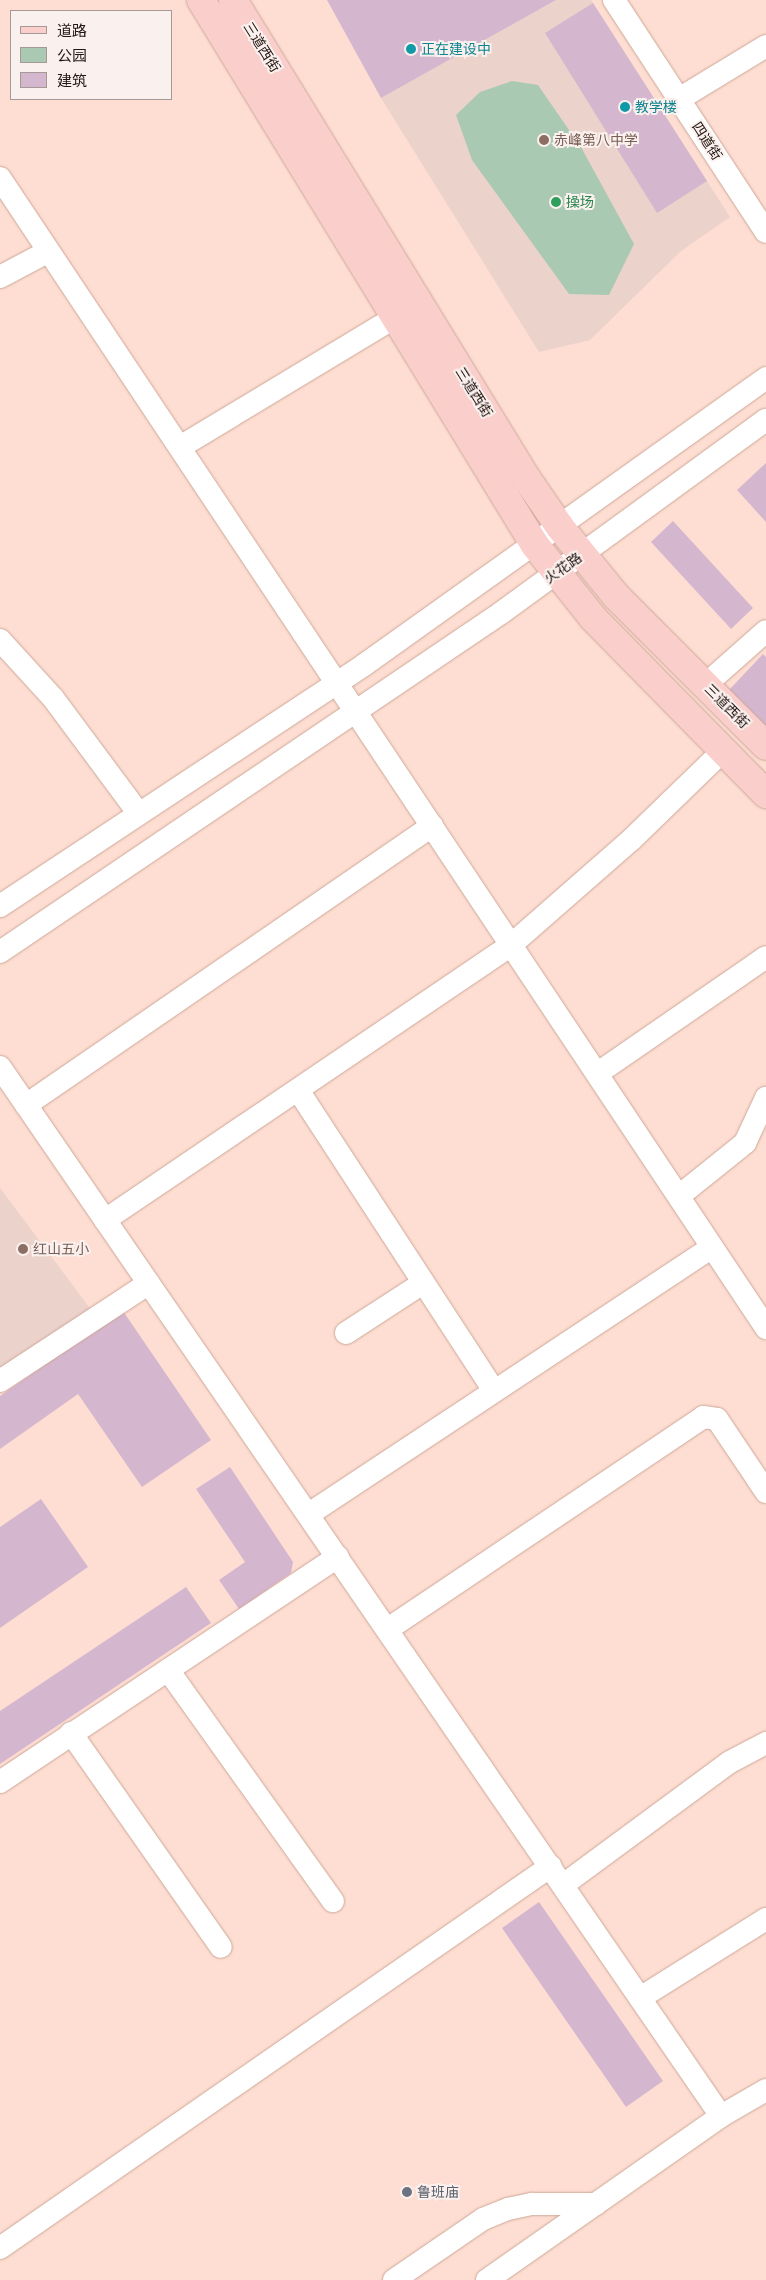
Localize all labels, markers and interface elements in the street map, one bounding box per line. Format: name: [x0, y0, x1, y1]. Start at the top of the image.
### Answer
legend: [10, 10, 172, 100]
street label: 三道西街: [240, 19, 284, 75]
text: 道路: [57, 20, 87, 40]
place label: 正在建设中: [421, 41, 491, 57]
marker: 正在建设中: [405, 43, 417, 55]
text: 公园: [57, 45, 87, 65]
text: 建筑: [57, 70, 87, 90]
place label: 教学楼: [635, 99, 677, 115]
marker: 教学楼: [619, 101, 631, 113]
street label: 四道街: [689, 119, 725, 163]
place label: 赤峰第八中学: [554, 132, 638, 148]
marker: 赤峰第八中学: [538, 134, 550, 146]
place label: 操场: [566, 194, 594, 210]
marker: 操场: [550, 196, 562, 208]
street label: 三道西街: [452, 364, 496, 420]
street label: 火花路: [541, 549, 585, 587]
street label: 三道西街: [701, 680, 753, 732]
place label: 红山五小: [33, 1241, 89, 1257]
marker: 红山五小: [17, 1243, 29, 1255]
place label: 鲁班庙: [417, 2184, 459, 2200]
marker: 鲁班庙: [401, 2186, 413, 2198]

